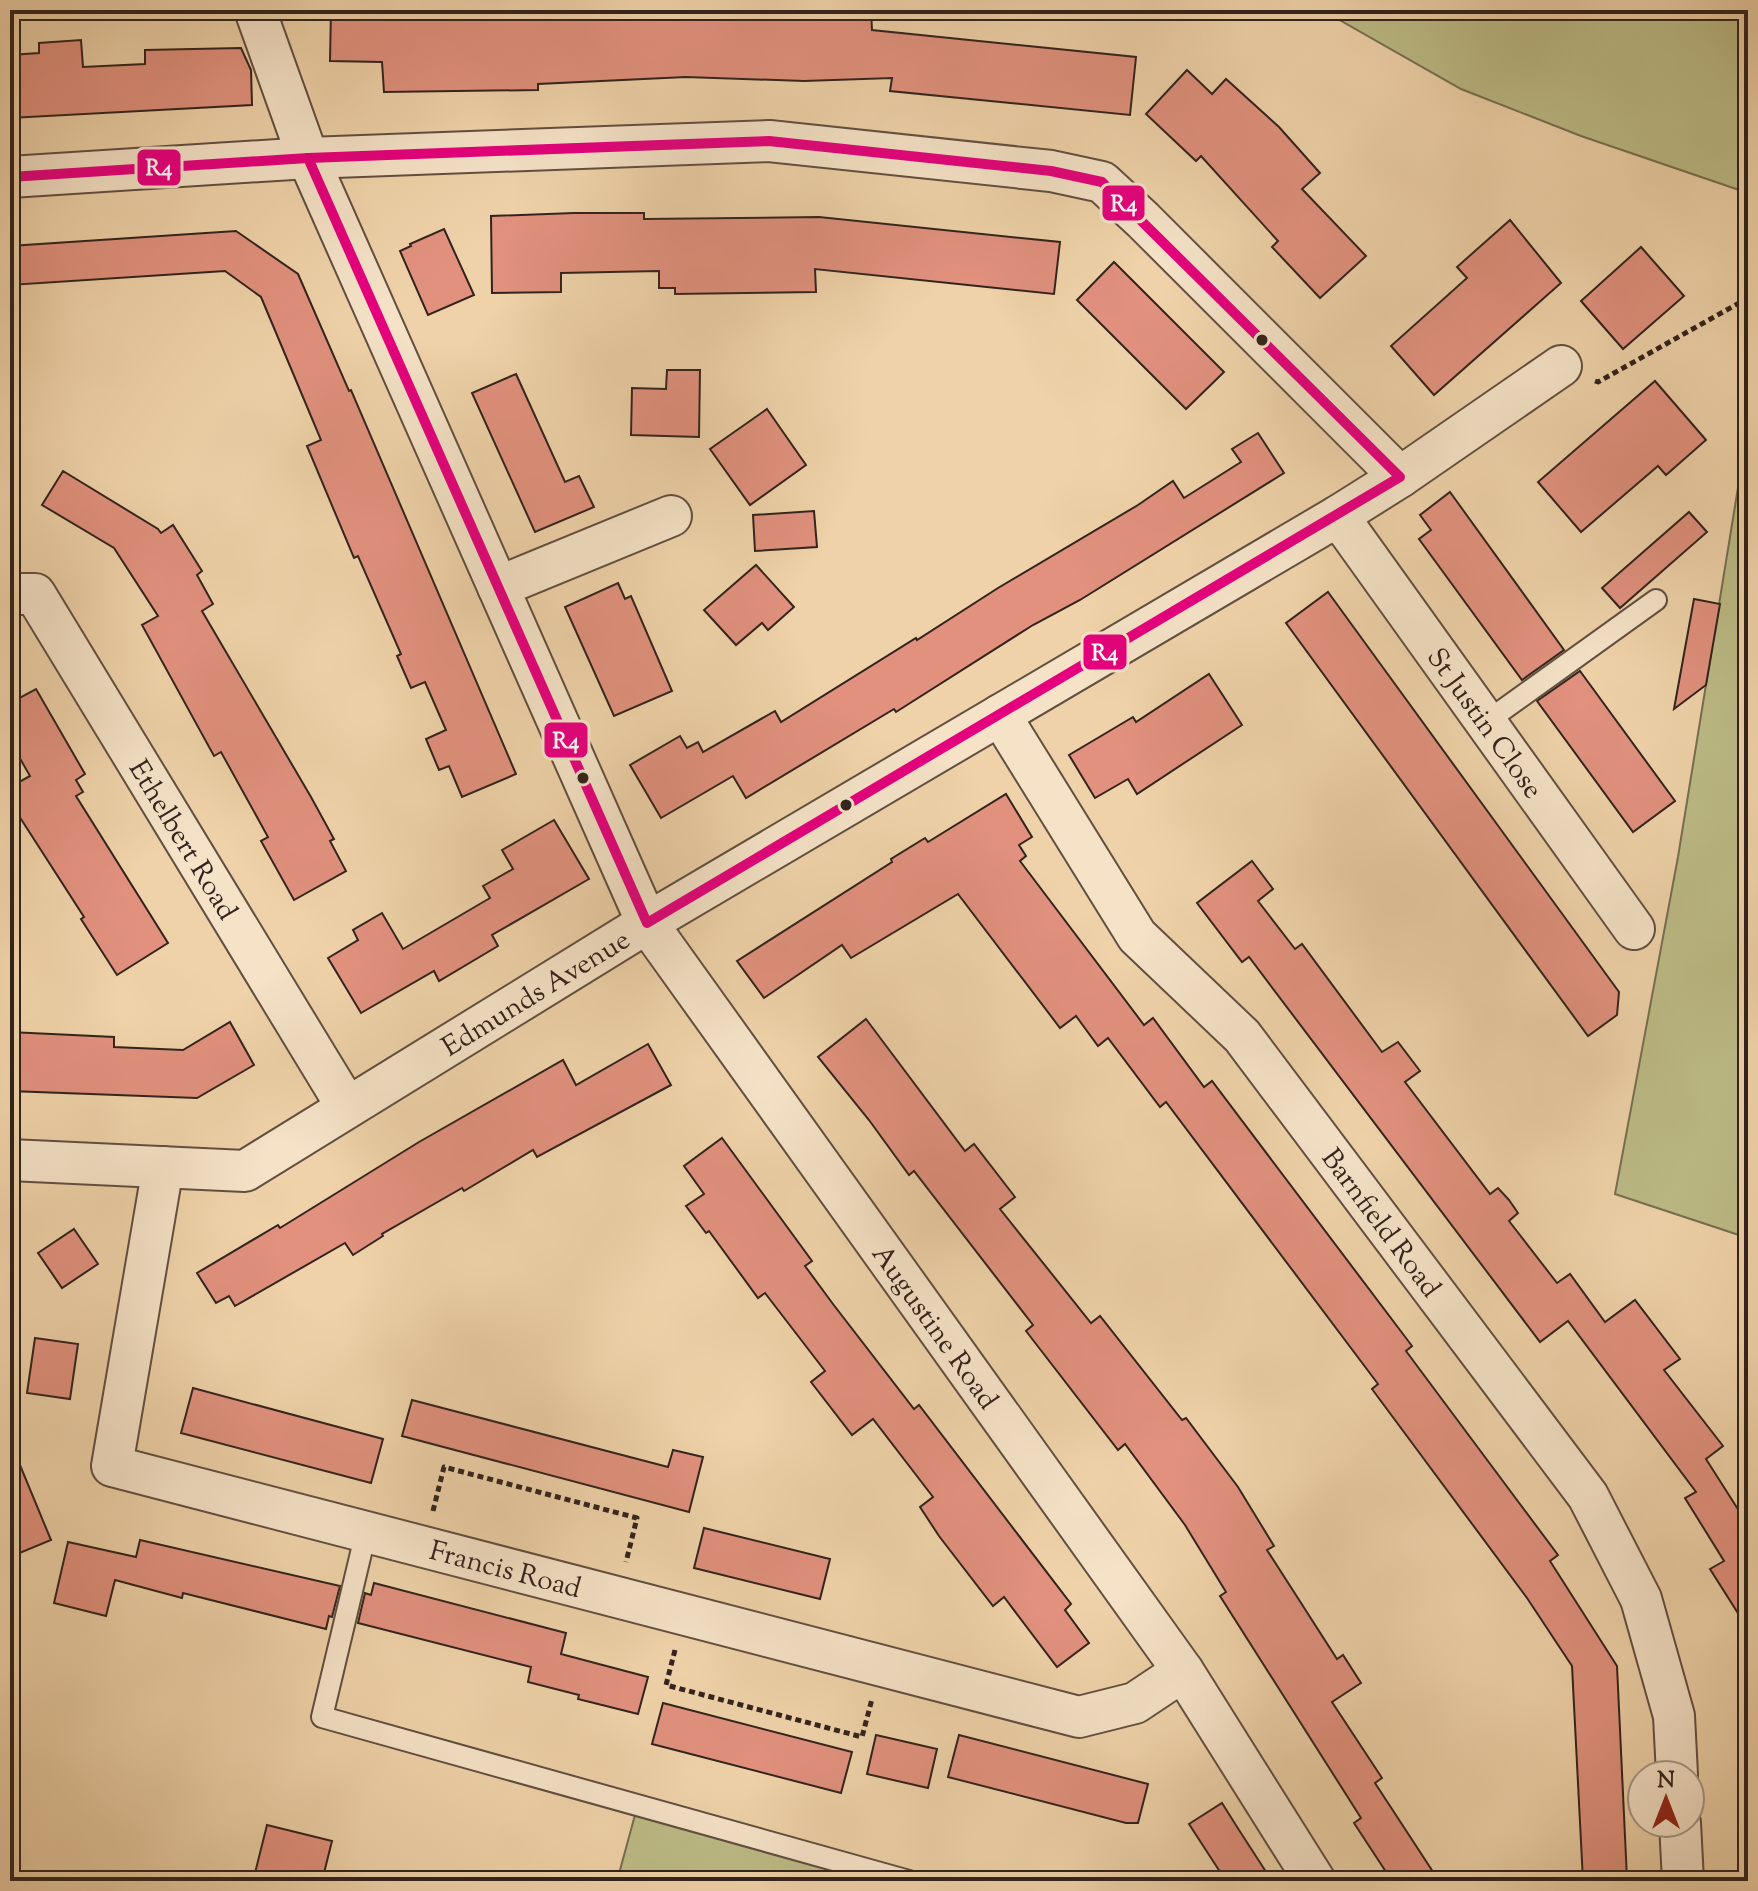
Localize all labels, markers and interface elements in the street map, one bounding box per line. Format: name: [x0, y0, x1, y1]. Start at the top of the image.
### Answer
line badge: R4: [136, 148, 182, 187]
text: R4: [146, 154, 172, 186]
line badge: R4: [1101, 184, 1146, 222]
text: R4: [1111, 190, 1137, 222]
unlabelled marker: [1254, 332, 1270, 348]
line badge: R4: [1082, 633, 1128, 671]
text: R4: [1092, 639, 1118, 671]
street label: St Justin Close: [1416, 641, 1551, 808]
line badge: R4: [543, 721, 589, 759]
text: R4: [553, 727, 579, 759]
street label: Ethelbert Road: [117, 753, 246, 929]
unlabelled marker: [575, 770, 591, 786]
unlabelled marker: [838, 797, 854, 813]
street label: Edmunds Avenue: [435, 921, 638, 1068]
street label: Barnfield Road: [1310, 1141, 1449, 1307]
street label: Augustine Road: [861, 1237, 1007, 1419]
street label: Francis Road: [425, 1532, 585, 1610]
north arrow: [1626, 1759, 1706, 1839]
text: N: [1657, 1766, 1675, 1798]

